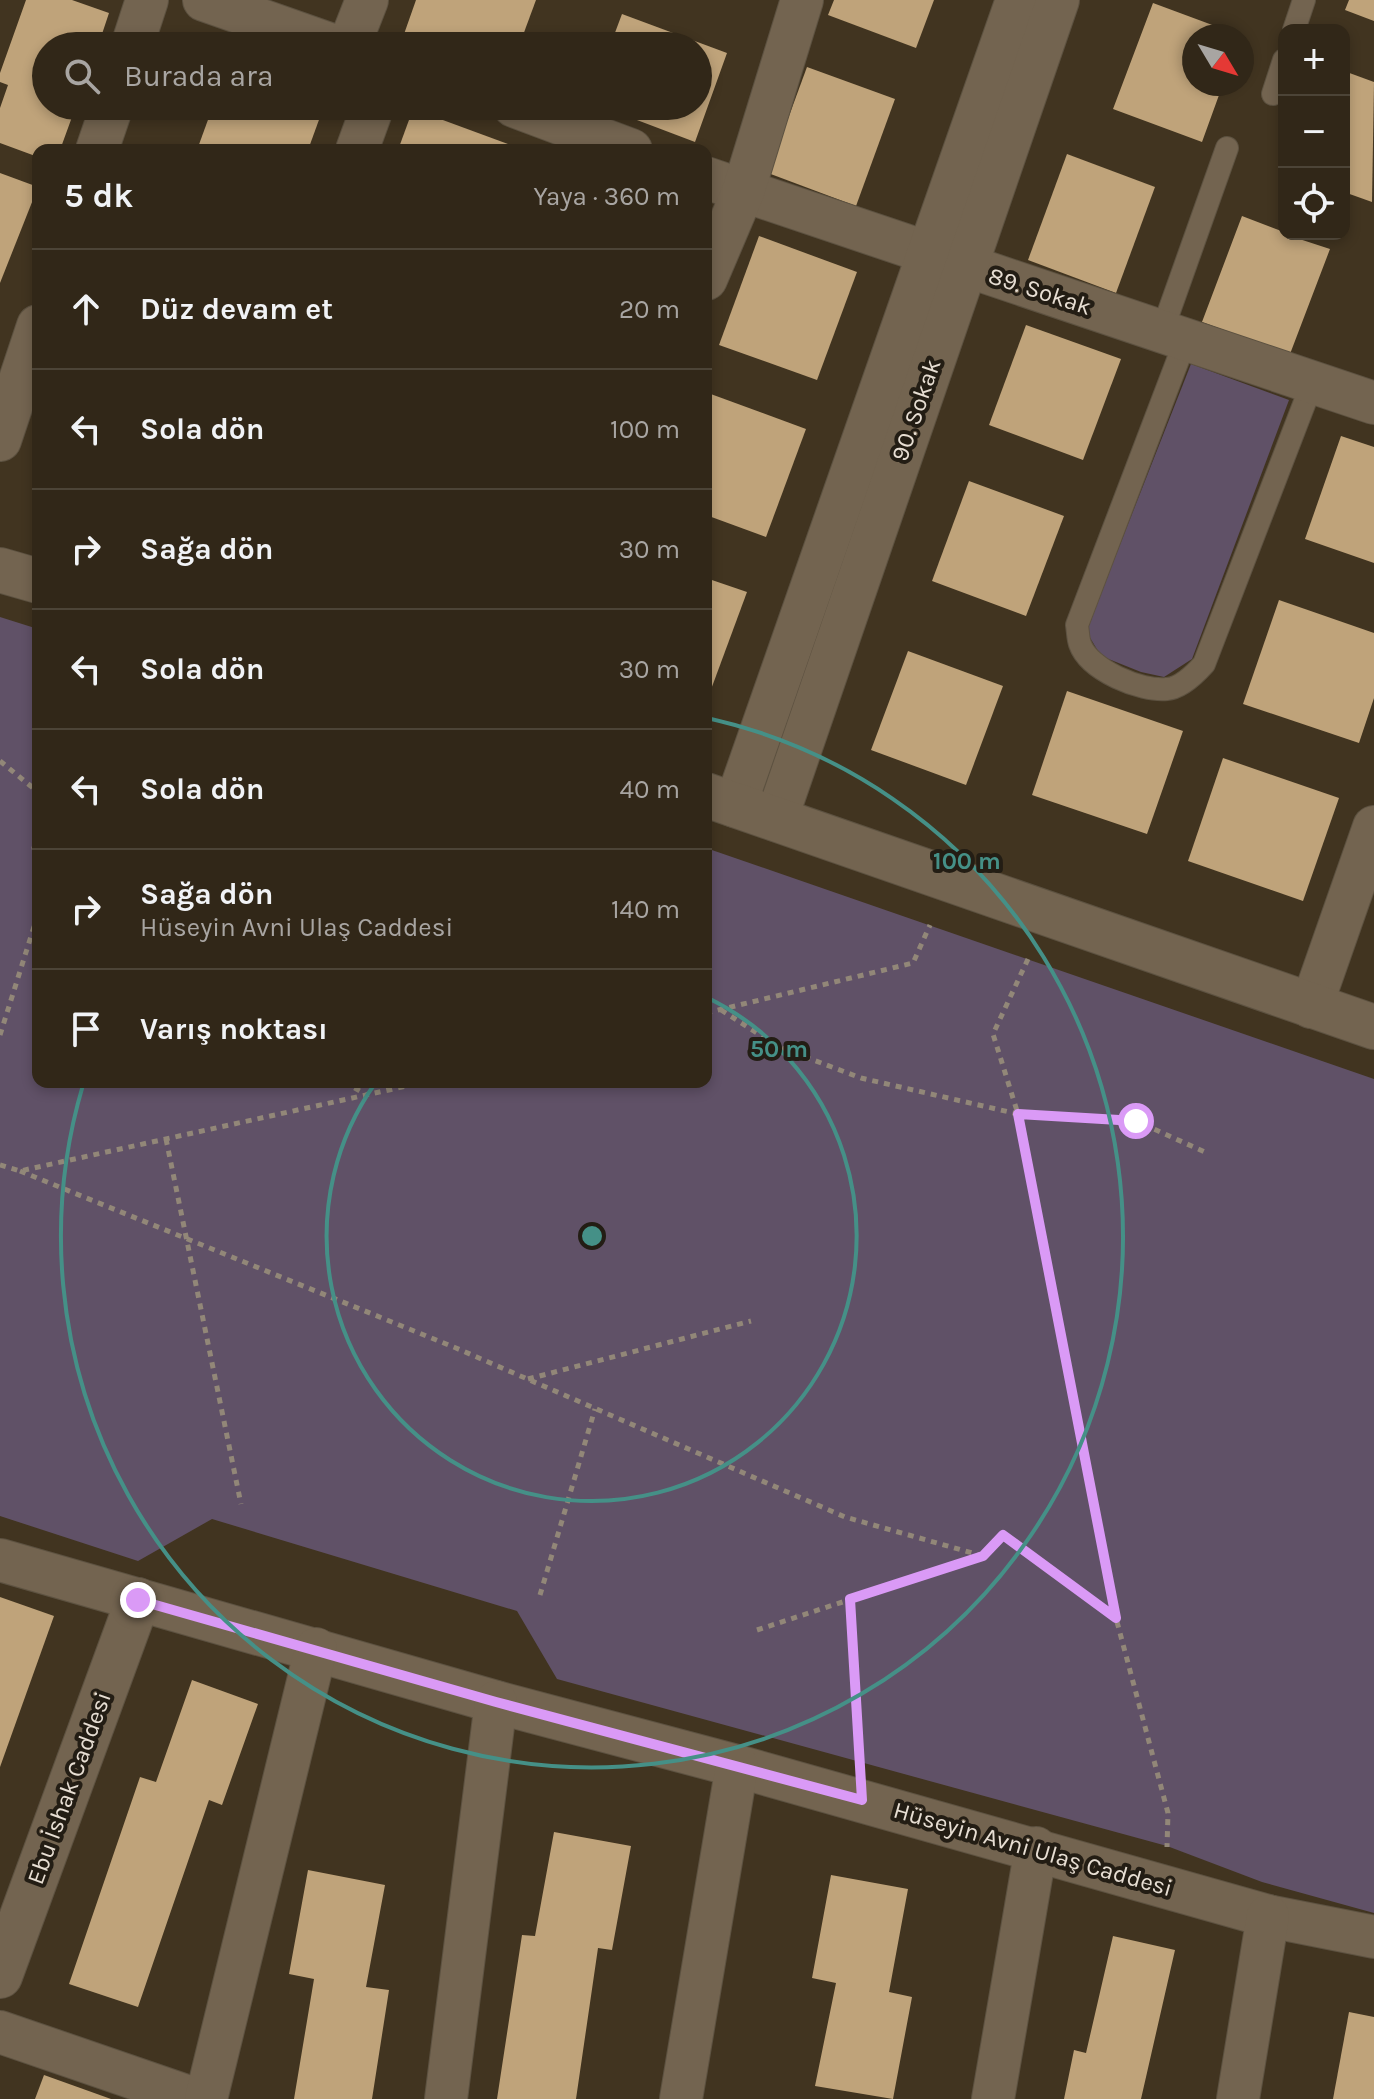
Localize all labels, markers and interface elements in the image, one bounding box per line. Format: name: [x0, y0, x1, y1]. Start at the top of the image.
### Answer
north arrow: [1182, 24, 1254, 96]
map controls: [1278, 24, 1350, 240]
button: +: [1278, 24, 1350, 96]
search box: [32, 32, 712, 120]
icon: search: [60, 54, 104, 98]
text: Burada ara: [124, 58, 273, 94]
button: −: [1278, 96, 1350, 168]
button: locate: [1278, 168, 1350, 240]
text: 5 dk: [64, 176, 133, 216]
text: Yaya · 360 m: [533, 181, 680, 212]
street label: 89. Sokak: [985, 261, 1095, 321]
icon: ahead: [64, 287, 108, 331]
text: Düz devam et: [140, 291, 333, 327]
text: 20 m: [619, 294, 680, 325]
street label: 90. Sokak: [885, 355, 947, 465]
icon: left: [64, 407, 108, 451]
text: Sola dön: [140, 411, 264, 447]
text: 100 m: [610, 414, 680, 445]
icon: right: [64, 527, 108, 571]
text: Sağa dön: [140, 531, 273, 567]
text: 30 m: [619, 534, 680, 565]
icon: left: [64, 647, 108, 691]
text: Sola dön: [140, 651, 264, 687]
text: 30 m: [619, 654, 680, 685]
icon: left: [64, 767, 108, 811]
text: Sola dön: [140, 771, 264, 807]
text: 40 m: [620, 774, 680, 805]
text: 100 m: [933, 847, 1001, 875]
text: Sağa dön: [140, 876, 273, 912]
icon: right: [64, 887, 108, 931]
text: 140 m: [611, 894, 680, 925]
text: Hüseyin Avni Ulaş Caddesi: [140, 912, 453, 943]
icon: arrive: [64, 1007, 108, 1051]
text: Varış noktası: [140, 1011, 328, 1047]
text: 50 m: [750, 1035, 808, 1063]
route start: [1118, 1103, 1154, 1139]
centre of rings: [578, 1222, 606, 1250]
route end: [120, 1582, 156, 1618]
street label: Ebu İshak Caddesi: [21, 1688, 117, 1888]
street label: Hüseyin Avni Ulaş Caddesi: [890, 1796, 1176, 1902]

